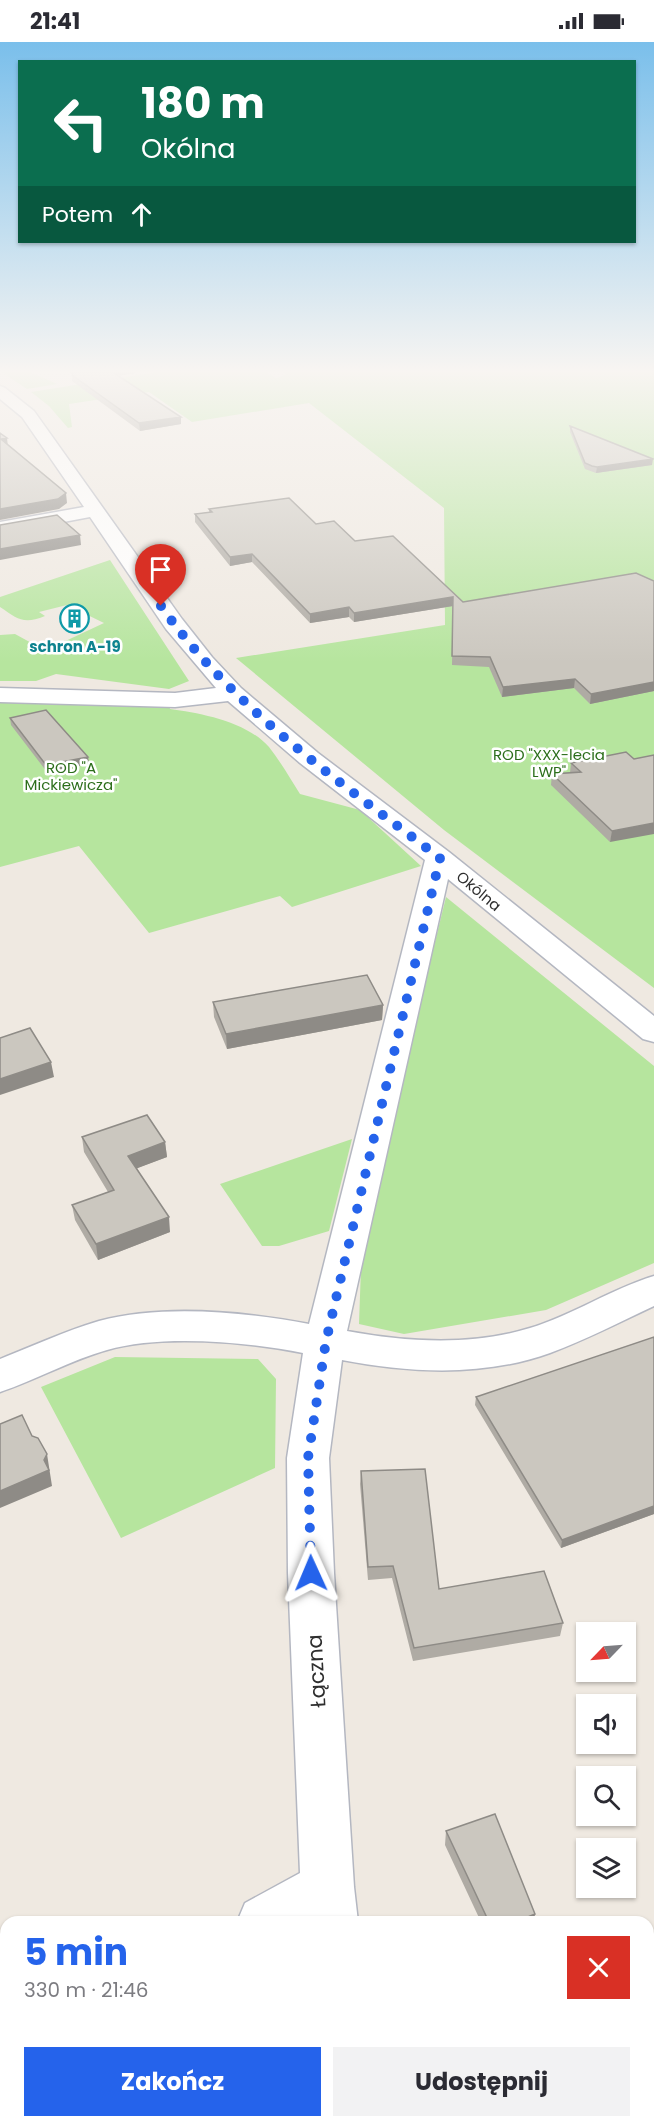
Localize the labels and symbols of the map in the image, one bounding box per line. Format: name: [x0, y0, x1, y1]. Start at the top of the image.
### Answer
pin: [135, 544, 186, 606]
building icon: schron A-19: [59, 603, 91, 635]
place label: schron A-19: [29, 636, 121, 657]
park label: ROD "XXX-lecia LWP": [493, 744, 605, 782]
park label: ROD "A Mickiewicza": [25, 757, 117, 795]
street label: Okólna: [452, 866, 506, 916]
position arrow: [279, 1541, 343, 1605]
north arrow: [576, 1622, 636, 1682]
street label: Łączna: [300, 1634, 332, 1708]

